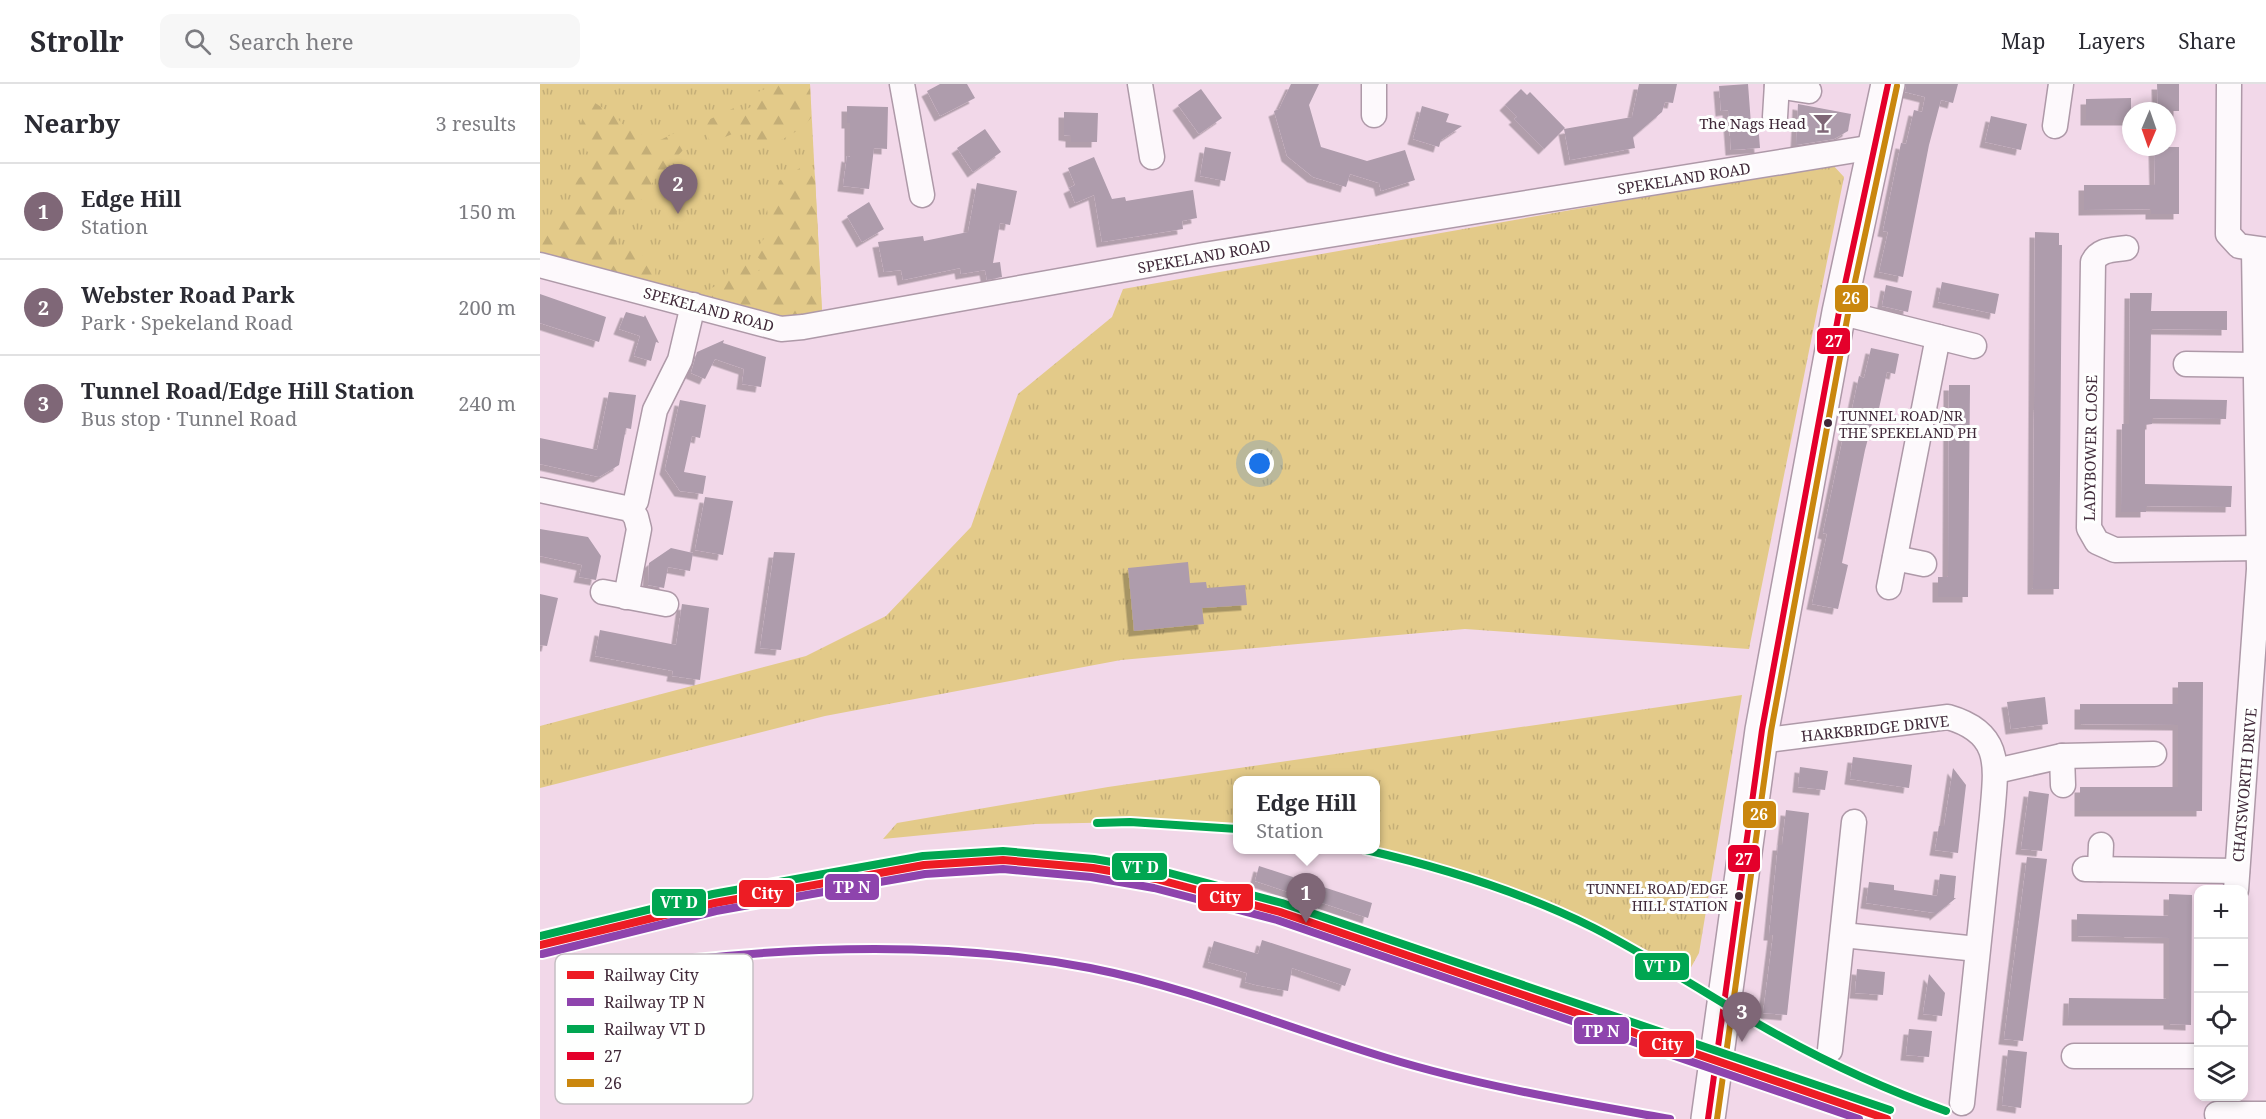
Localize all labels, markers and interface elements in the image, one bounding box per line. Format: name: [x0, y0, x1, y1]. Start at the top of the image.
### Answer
search box: [160, 14, 580, 68]
text: Strollr: [30, 22, 124, 60]
icon: search: [181, 25, 214, 58]
text: Search here: [229, 26, 354, 56]
text: Map: [2001, 27, 2045, 55]
text: Layers: [2078, 27, 2145, 55]
text: Share: [2178, 27, 2236, 55]
north arrow: [2122, 102, 2176, 156]
text: Nearby: [24, 105, 120, 141]
text: 3 results: [436, 110, 516, 137]
bar icon: The Nags Head: [1811, 111, 1835, 135]
place label: The Nags Head: [1699, 113, 1806, 133]
street label: SPEKELAND ROAD: [1616, 158, 1752, 198]
pin: 2: [658, 164, 698, 214]
text: Edge Hill: [81, 183, 182, 213]
text: 1: [38, 198, 49, 225]
text: 150 m: [458, 198, 516, 225]
text: Station: [81, 213, 148, 240]
street label: SPEKELAND ROAD: [1136, 234, 1272, 278]
text: Webster Road Park: [81, 279, 294, 309]
street label: SPEKELAND ROAD: [641, 282, 777, 336]
line badge: 26: [1834, 284, 1869, 313]
text: 26: [1842, 287, 1860, 309]
text: 2: [38, 294, 49, 321]
text: 200 m: [458, 294, 516, 321]
text: Park · Spekeland Road: [81, 309, 293, 336]
line badge: 27: [1816, 327, 1851, 355]
text: 27: [1825, 330, 1843, 352]
text: Tunnel Road/Edge Hill Station: [81, 375, 414, 405]
street label: LADYBOWER CLOSE: [2079, 375, 2101, 521]
text: 3: [38, 390, 49, 417]
text: 240 m: [458, 390, 516, 417]
text: Bus stop · Tunnel Road: [81, 405, 297, 432]
place label: TUNNEL ROAD/NR THE SPEKELAND PH: [1839, 406, 1977, 442]
marker: TUNNEL ROAD/NR THE SPEKELAND PH: [1822, 417, 1834, 429]
your location: [1245, 449, 1274, 478]
street label: CHATSWORTH DRIVE: [2227, 707, 2261, 863]
street label: HARKBRIDGE DRIVE: [1800, 710, 1950, 746]
popup: [1233, 776, 1380, 854]
text: Edge Hill: [1256, 787, 1357, 817]
line badge: 26: [1742, 800, 1777, 829]
text: 26: [1750, 803, 1768, 825]
text: Station: [1256, 817, 1323, 844]
line badge: 27: [1727, 844, 1761, 873]
text: 27: [1735, 848, 1753, 870]
line badge: VT D: [1111, 852, 1168, 881]
text: VT D: [1121, 856, 1159, 878]
line badge: TP N: [824, 873, 880, 901]
pin: 1: [1286, 874, 1326, 923]
text: TP N: [833, 876, 871, 898]
line badge: City: [738, 879, 795, 908]
place label: TUNNEL ROAD/EDGE HILL STATION: [1586, 879, 1728, 915]
text: City: [751, 882, 784, 904]
line badge: City: [1197, 883, 1254, 912]
map controls: [2194, 885, 2248, 1101]
button: +: [2194, 885, 2248, 939]
text: City: [1209, 886, 1242, 908]
line badge: VT D: [651, 888, 707, 917]
marker: TUNNEL ROAD/EDGE HILL STATION: [1733, 890, 1745, 902]
text: VT D: [660, 891, 698, 913]
button: −: [2194, 939, 2248, 993]
line badge: VT D: [1634, 952, 1690, 981]
legend: [555, 954, 753, 1104]
text: VT D: [1643, 955, 1681, 977]
text: Railway City: [604, 964, 700, 986]
text: Railway TP N: [604, 991, 705, 1013]
pin: 3: [1722, 992, 1762, 1042]
button: locate: [2194, 993, 2248, 1047]
line badge: TP N: [1573, 1016, 1630, 1045]
text: Railway VT D: [604, 1018, 706, 1040]
text: TP N: [1582, 1020, 1620, 1042]
line badge: City: [1638, 1030, 1695, 1058]
text: City: [1651, 1033, 1684, 1055]
text: 27: [604, 1045, 622, 1067]
button: layers: [2194, 1047, 2248, 1101]
text: 26: [604, 1072, 622, 1094]

